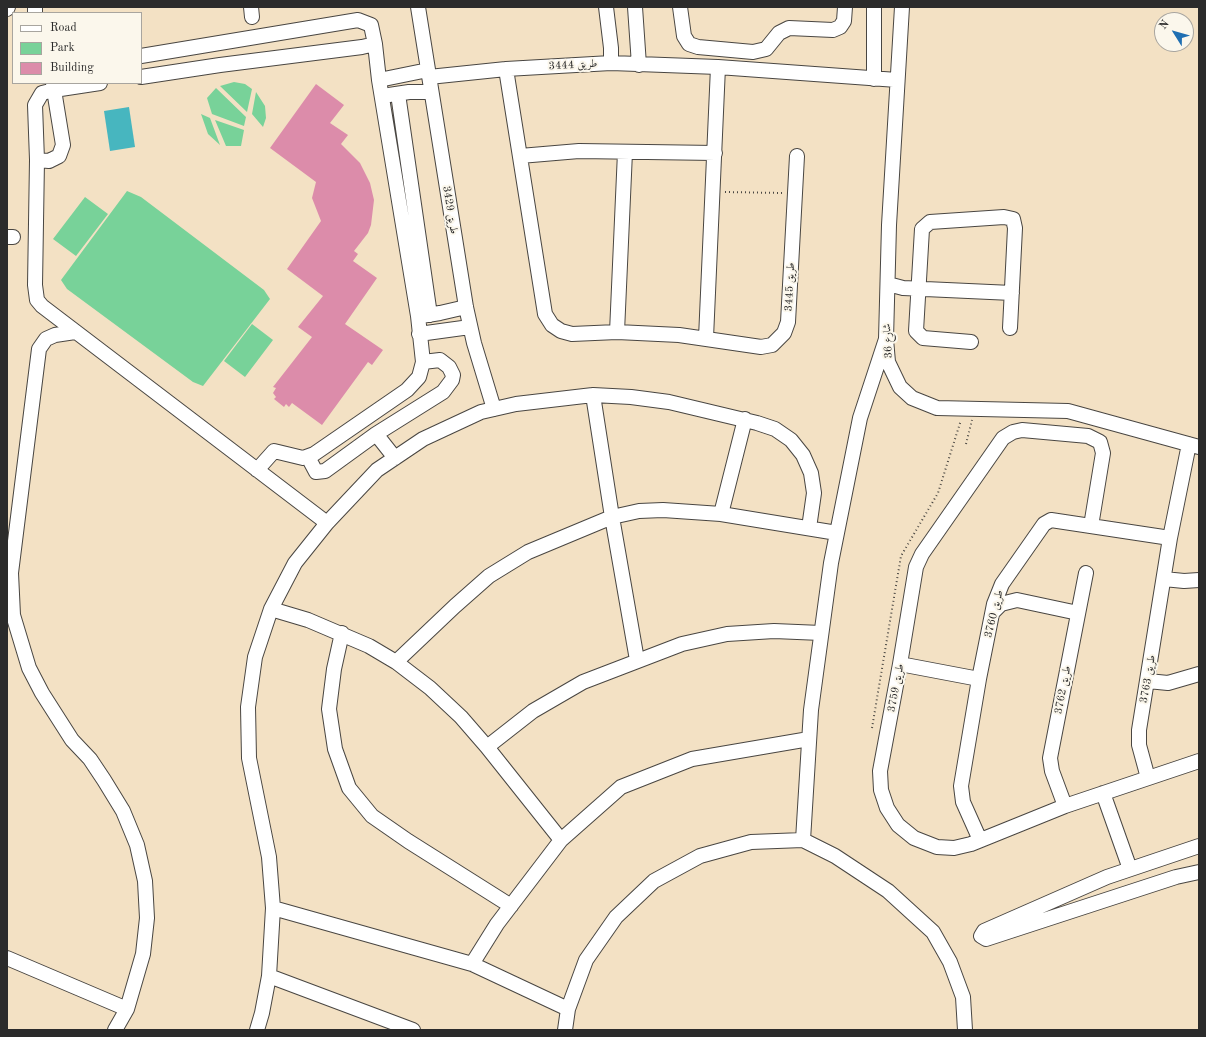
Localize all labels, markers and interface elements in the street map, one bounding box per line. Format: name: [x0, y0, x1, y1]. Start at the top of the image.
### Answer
legend: [12, 12, 142, 84]
north arrow: [1154, 12, 1194, 52]
text: N: [1158, 18, 1172, 32]
text: Road: [50, 22, 77, 34]
text: Park: [50, 42, 75, 54]
street label: طريق 3444: [548, 57, 598, 73]
text: Building: [50, 62, 94, 74]
street label: طريق 3429: [440, 185, 460, 235]
street label: طريق 3445: [782, 262, 798, 312]
street label: شارع 36: [880, 323, 896, 359]
street label: طريق 3760: [982, 589, 1006, 639]
street label: طريق 3763: [1137, 654, 1159, 704]
street label: طريق 3759: [885, 663, 907, 713]
street label: طريق 3762: [1052, 665, 1074, 715]

